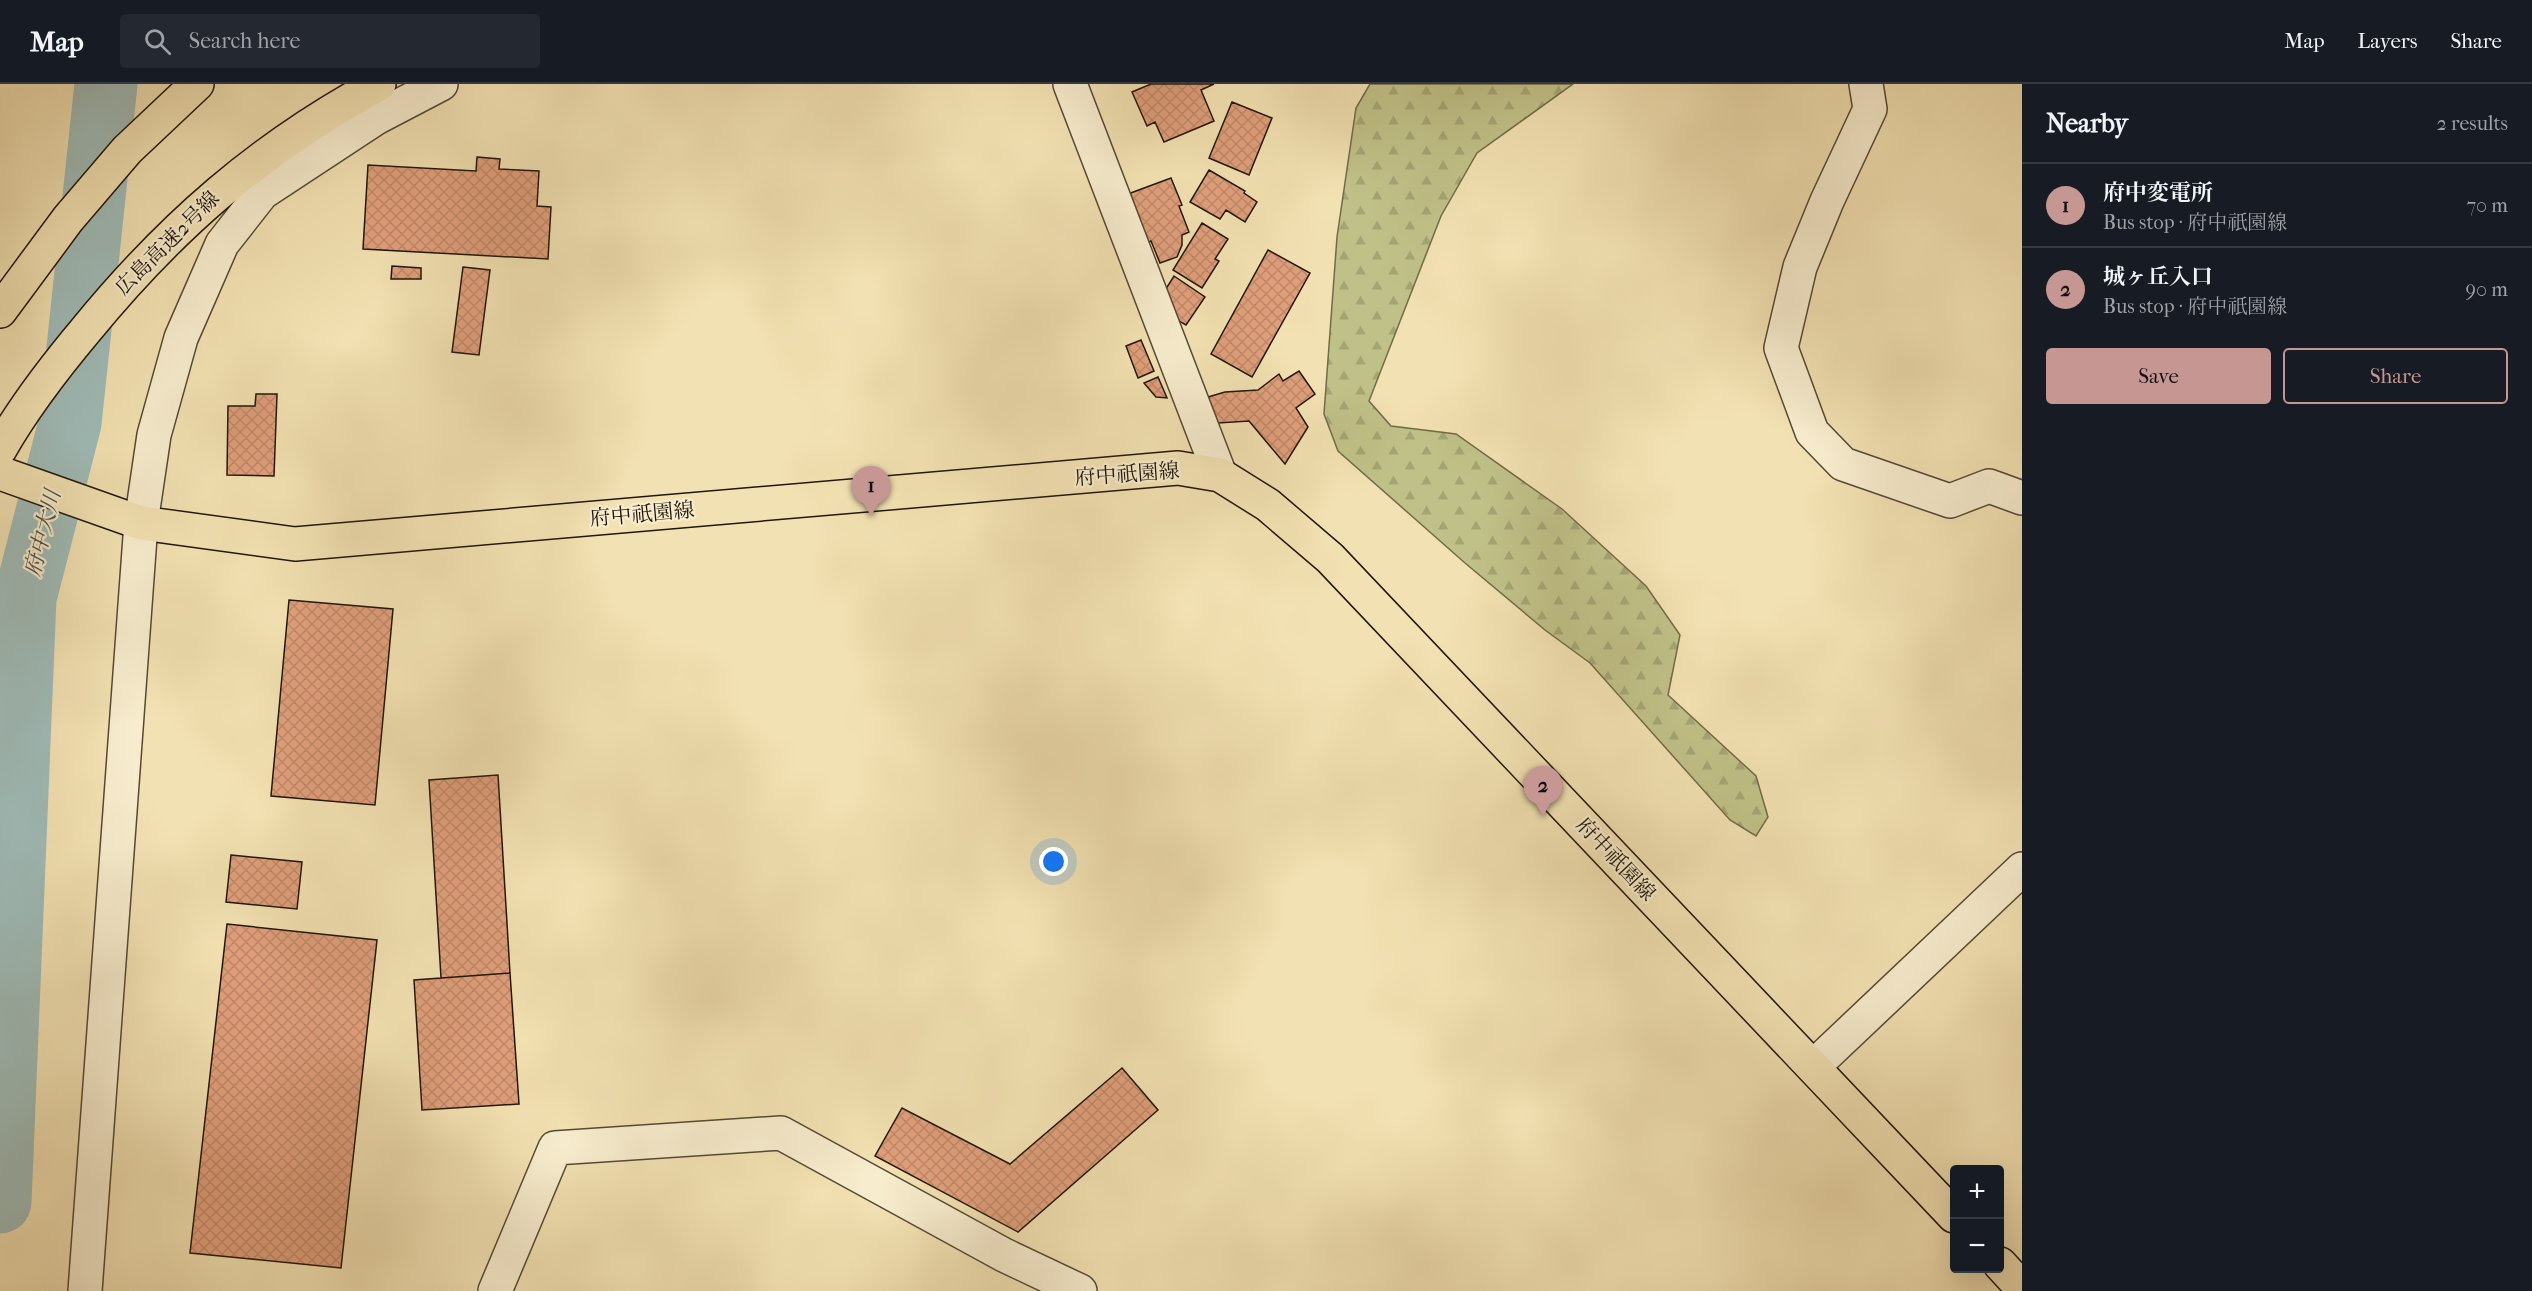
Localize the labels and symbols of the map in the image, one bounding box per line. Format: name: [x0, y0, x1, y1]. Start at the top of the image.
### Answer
street label: 広島高速2号線: [110, 186, 224, 300]
street label: 府中祇園線: [1074, 458, 1180, 490]
pin: 1: [852, 466, 890, 516]
water label: 府中大川: [20, 485, 67, 579]
street label: 府中祇園線: [589, 497, 695, 531]
pin: 2: [1524, 766, 1562, 816]
street label: 府中祇園線: [1571, 812, 1661, 906]
your location: [1039, 847, 1068, 876]

